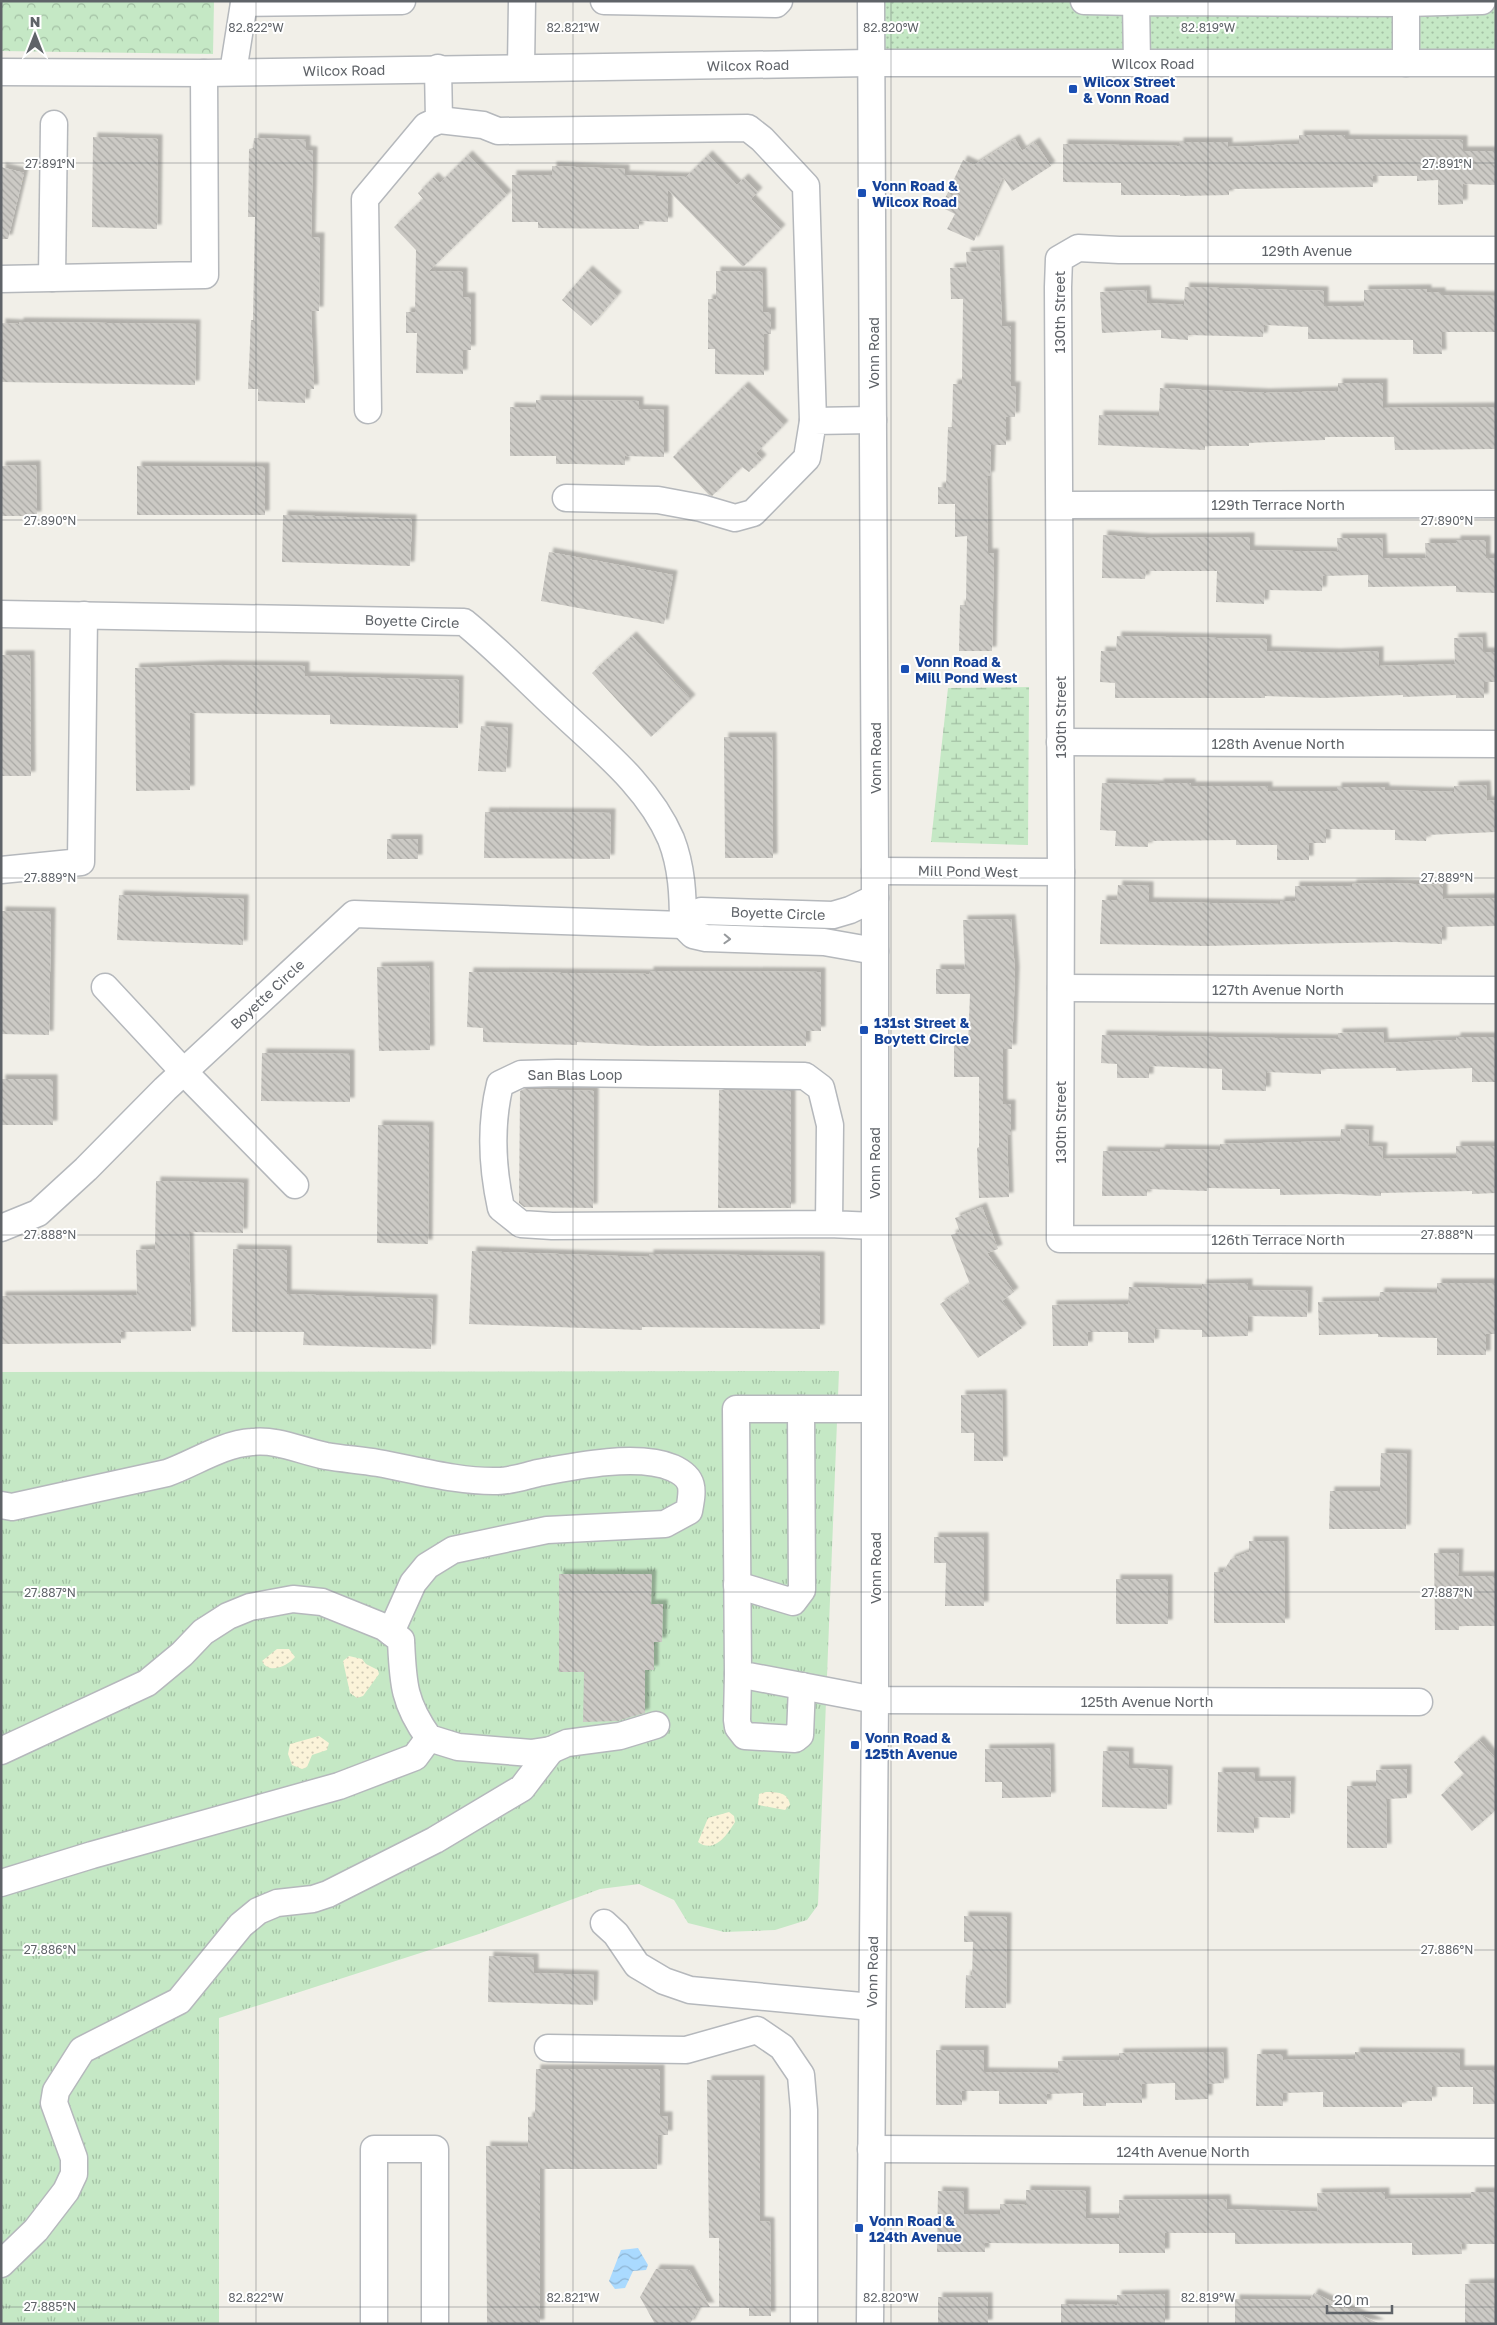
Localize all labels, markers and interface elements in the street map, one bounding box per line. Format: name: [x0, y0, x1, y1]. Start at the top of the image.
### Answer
north arrow: [10, 10, 60, 60]
text: N: [30, 13, 40, 30]
text: 82.822°W: [228, 20, 284, 35]
text: 82.821°W: [546, 20, 600, 35]
text: 82.820°W: [863, 20, 919, 35]
text: 82.819°W: [1181, 20, 1236, 35]
street label: Wilcox Road: [1112, 55, 1194, 72]
street label: Wilcox Road: [706, 56, 790, 74]
street label: Wilcox Road: [302, 61, 386, 79]
place label: Wilcox Street & Vonn Road: [1083, 73, 1176, 106]
marker: Wilcox Street & Vonn Road: [1067, 83, 1079, 95]
text: 27.891°N: [25, 156, 75, 171]
text: 27.891°N: [1422, 156, 1472, 171]
place label: Vonn Road & Wilcox Road: [872, 177, 958, 210]
marker: Vonn Road & Wilcox Road: [856, 187, 868, 199]
street label: 129th Avenue: [1262, 242, 1352, 259]
street label: 130th Street: [1051, 271, 1068, 353]
street label: Vonn Road: [865, 317, 882, 389]
street label: 129th Terrace North: [1211, 496, 1345, 513]
text: 27.890°N: [24, 513, 76, 528]
text: 27.890°N: [1421, 513, 1473, 528]
street label: Boyette Circle: [364, 611, 460, 631]
place label: Vonn Road & Mill Pond West: [915, 653, 1018, 686]
marker: Vonn Road & Mill Pond West: [899, 663, 911, 675]
street label: 130th Street: [1052, 676, 1069, 758]
street label: Vonn Road: [867, 722, 884, 794]
street label: 128th Avenue North: [1211, 735, 1345, 752]
street label: Mill Pond West: [918, 862, 1018, 880]
text: 27.889°N: [24, 870, 76, 885]
text: 27.889°N: [1421, 870, 1473, 885]
street label: Boyette Circle: [730, 903, 826, 923]
one-way arrow: [724, 934, 731, 944]
street label: Boyette Circle: [227, 956, 307, 1032]
street label: 127th Avenue North: [1212, 981, 1344, 998]
place label: 131st Street & Boytett Circle: [874, 1014, 969, 1047]
marker: 131st Street & Boytett Circle: [858, 1024, 870, 1036]
street label: San Blas Loop: [528, 1066, 622, 1083]
street label: 130th Street: [1052, 1081, 1069, 1163]
street label: Vonn Road: [866, 1127, 883, 1199]
text: 27.888°N: [24, 1227, 76, 1242]
text: 27.888°N: [1421, 1227, 1473, 1242]
street label: 126th Terrace North: [1211, 1231, 1345, 1248]
street label: Vonn Road: [867, 1532, 884, 1604]
text: 27.887°N: [24, 1585, 76, 1600]
text: 27.887°N: [1421, 1585, 1473, 1600]
street label: 125th Avenue North: [1081, 1693, 1213, 1710]
place label: Vonn Road & 125th Avenue: [865, 1729, 957, 1762]
marker: Vonn Road & 125th Avenue: [849, 1739, 861, 1751]
street label: Vonn Road: [863, 1936, 881, 2008]
text: 27.886°N: [24, 1942, 76, 1957]
text: 27.886°N: [1421, 1942, 1473, 1957]
street label: 124th Avenue North: [1116, 2143, 1250, 2160]
place label: Vonn Road & 124th Avenue: [869, 2212, 962, 2245]
marker: Vonn Road & 124th Avenue: [853, 2222, 865, 2234]
scale bar: [1327, 2282, 1392, 2314]
text: 82.822°W: [228, 2290, 284, 2305]
text: 82.821°W: [546, 2290, 600, 2305]
text: 82.820°W: [863, 2290, 919, 2305]
text: 82.819°W: [1181, 2290, 1236, 2305]
text: 20 m: [1334, 2290, 1369, 2308]
text: 27.885°N: [24, 2299, 76, 2314]

